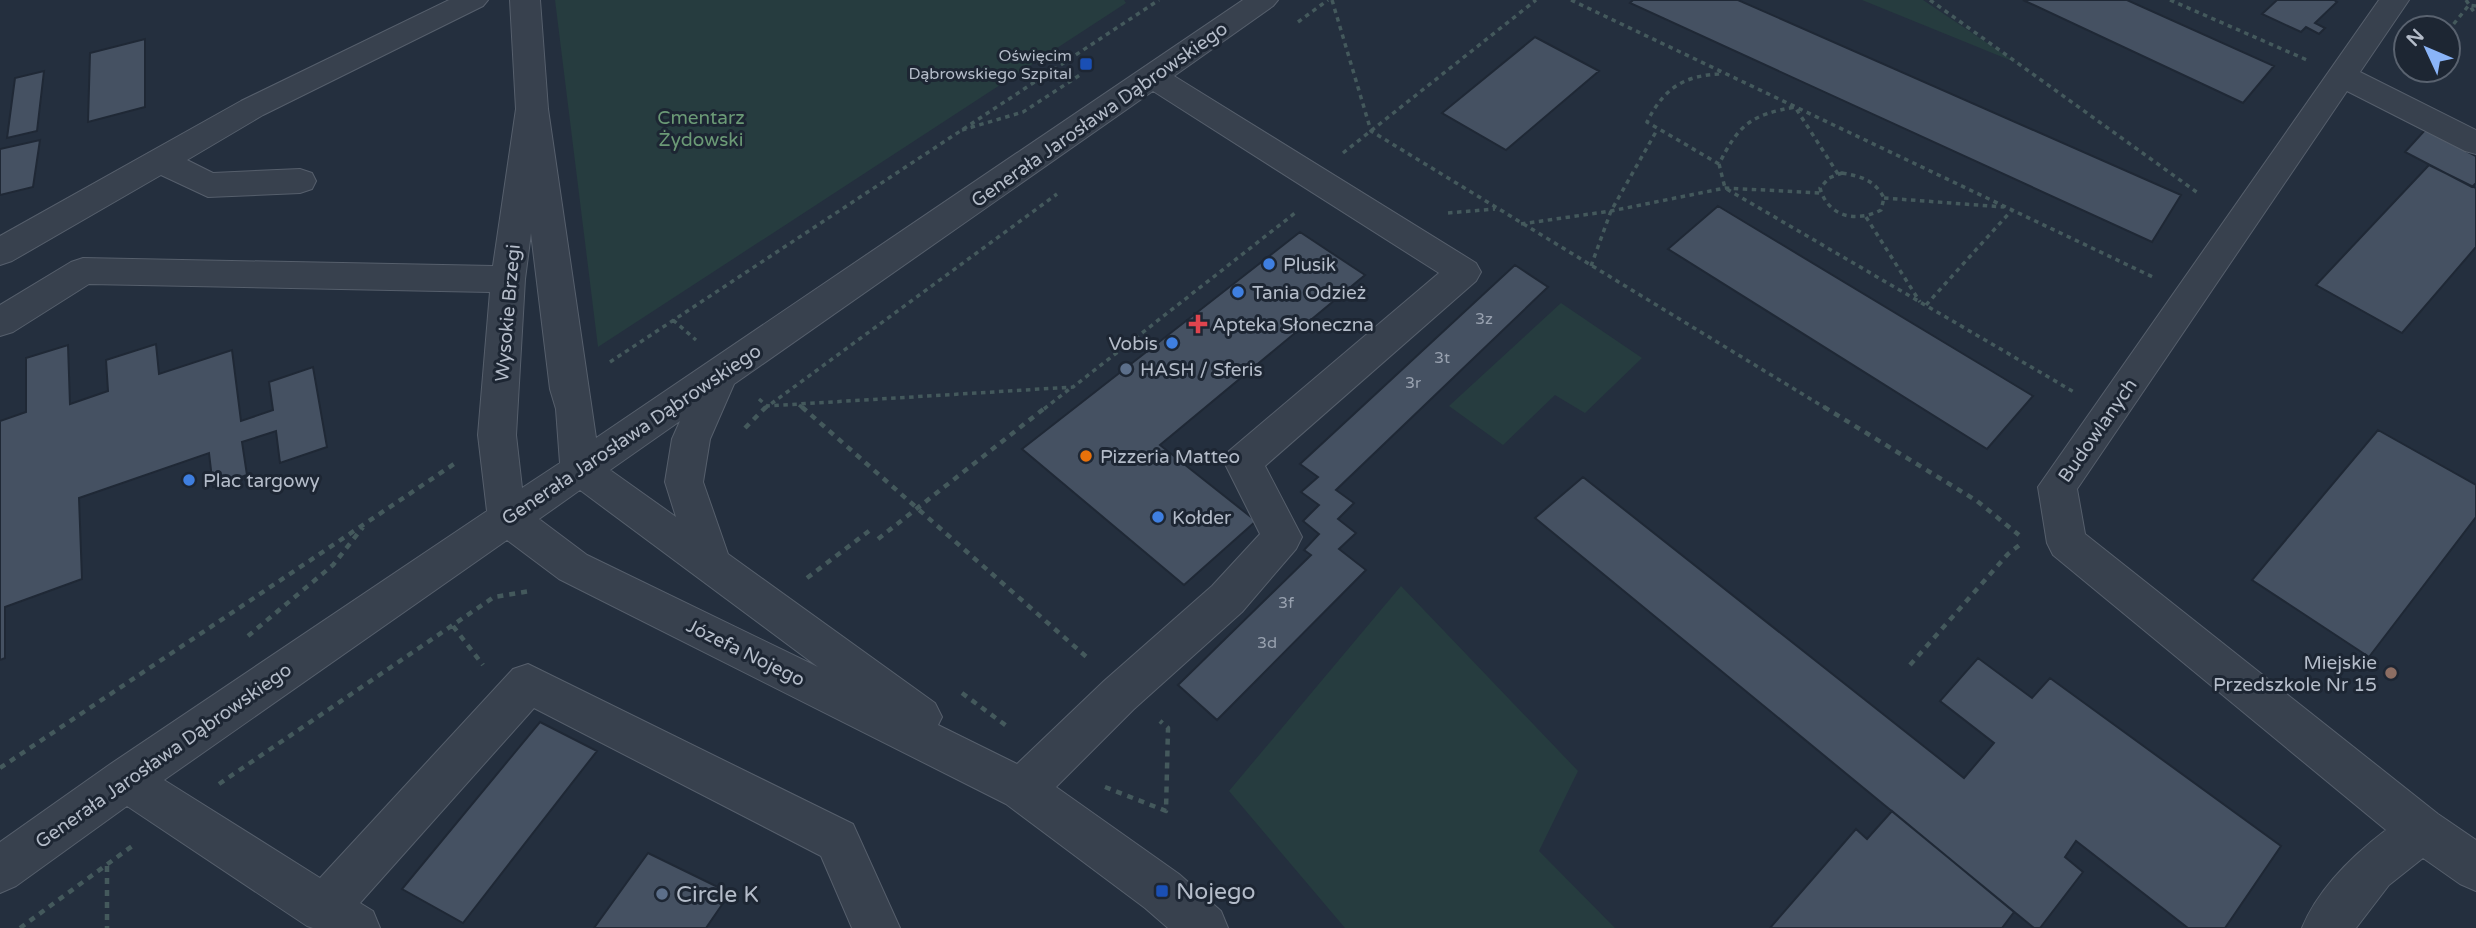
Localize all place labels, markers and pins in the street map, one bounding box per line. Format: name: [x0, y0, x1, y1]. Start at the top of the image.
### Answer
place label: Oświęcim Dąbrowskiego Szpital: [909, 46, 1072, 84]
marker: Oświęcim Dąbrowskiego Szpital: [1078, 56, 1094, 72]
place label: Plusik: [1283, 254, 1336, 276]
marker: Plusik: [1261, 256, 1277, 272]
place label: Tania Odzież: [1252, 282, 1366, 304]
marker: Tania Odzież: [1230, 284, 1246, 300]
place label: Apteka Słoneczna: [1212, 314, 1374, 336]
marker: Apteka Słoneczna: [1190, 316, 1206, 332]
place label: Vobis: [1108, 333, 1158, 355]
marker: Vobis: [1164, 335, 1180, 351]
place label: HASH / Sferis: [1140, 359, 1263, 381]
marker: HASH / Sferis: [1118, 361, 1134, 377]
place label: Pizzeria Matteo: [1100, 446, 1240, 468]
marker: Pizzeria Matteo: [1078, 448, 1094, 464]
place label: Plac targowy: [203, 470, 320, 492]
marker: Plac targowy: [181, 472, 197, 488]
place label: Kołder: [1172, 507, 1232, 529]
marker: Kołder: [1150, 509, 1166, 525]
place label: Miejskie Przedszkole Nr 15: [2213, 652, 2377, 696]
marker: Miejskie Przedszkole Nr 15: [2383, 665, 2399, 681]
place label: Nojego: [1176, 878, 1256, 906]
place label: Circle K: [676, 881, 759, 909]
marker: Nojego: [1154, 883, 1170, 899]
marker: Circle K: [654, 886, 670, 902]

